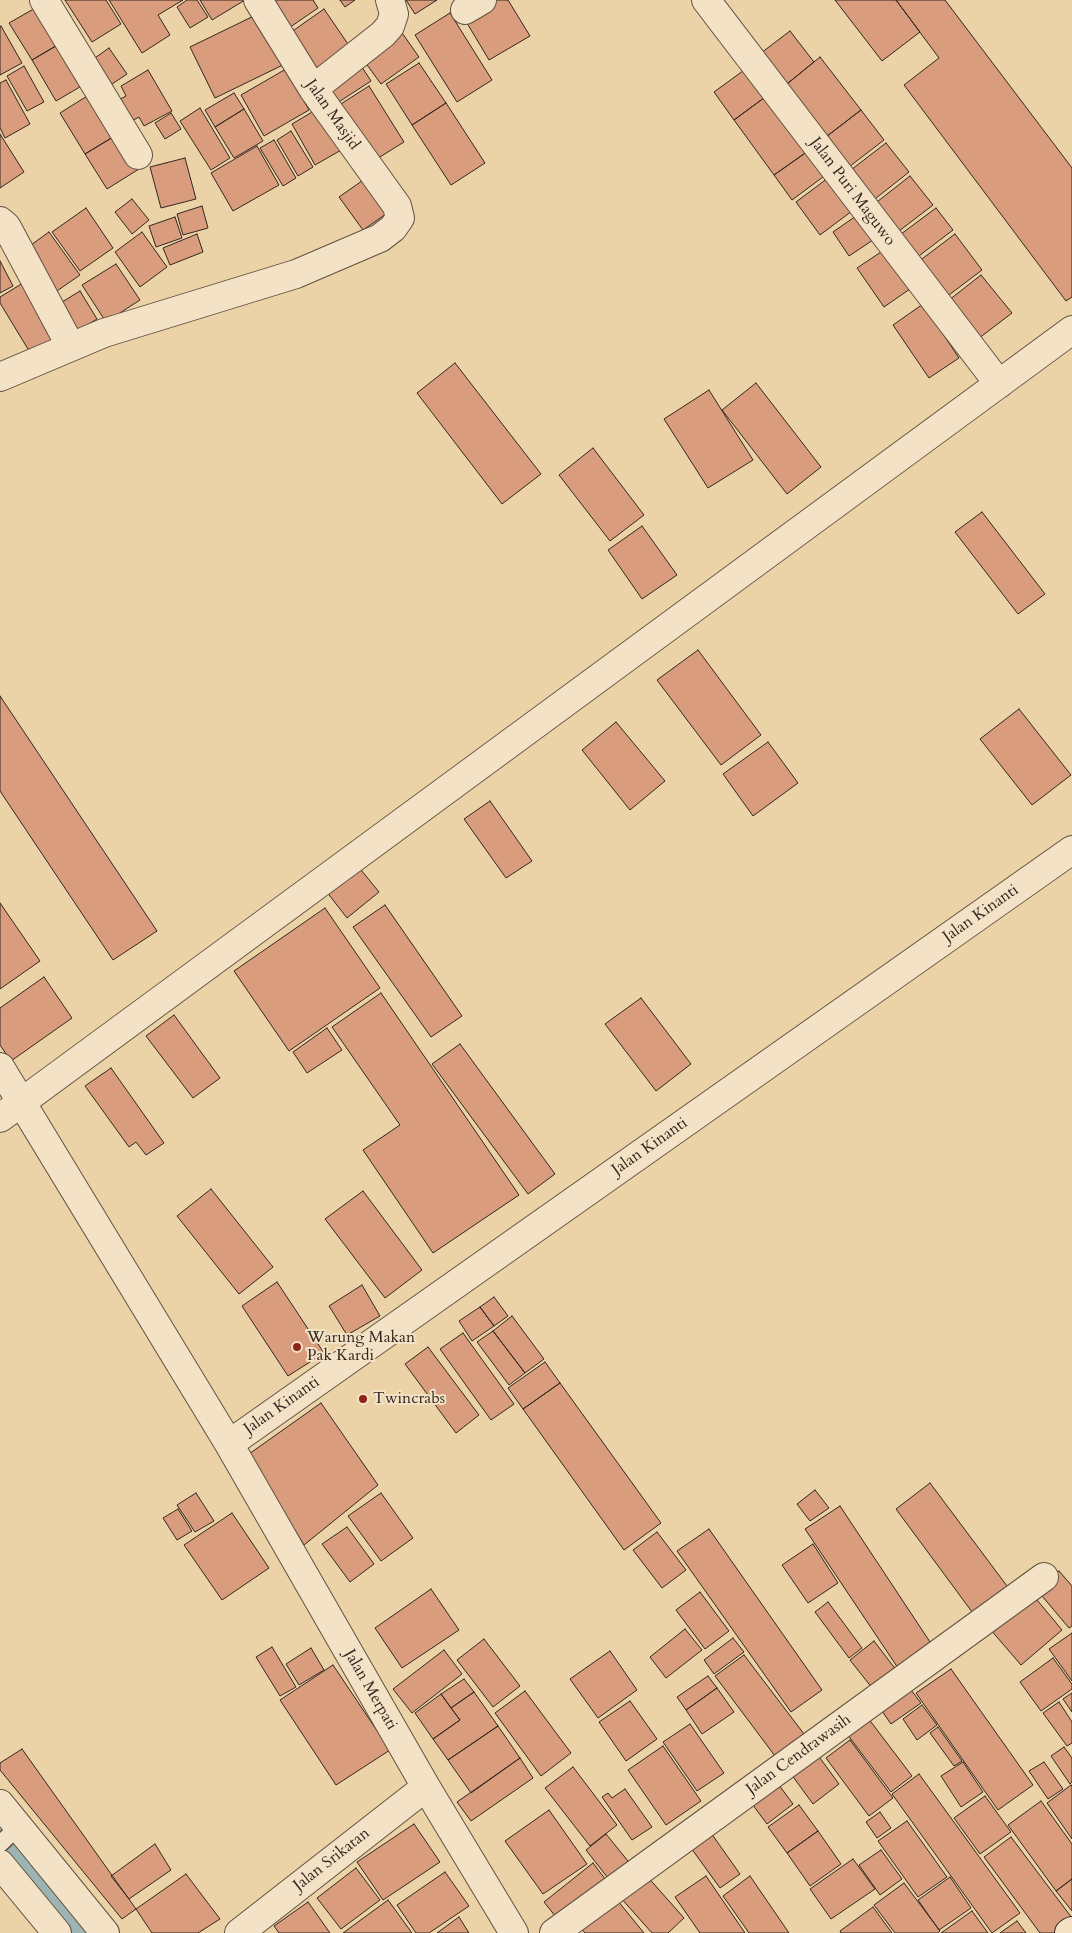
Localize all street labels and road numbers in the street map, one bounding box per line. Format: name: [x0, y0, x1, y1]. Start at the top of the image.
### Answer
street label: Jalan Masjid: [301, 76, 363, 154]
street label: Jalan Puri Maguwo: [805, 134, 899, 250]
street label: Jalan Kinanti: [940, 881, 1022, 947]
street label: Jalan Kinanti: [609, 1114, 691, 1180]
street label: Jalan Kinanti: [241, 1373, 323, 1439]
street label: Jalan Merpati: [339, 1646, 401, 1734]
street label: Jalan Cendrawasih: [743, 1711, 855, 1799]
street label: Jalan Srikatan: [290, 1824, 374, 1896]

